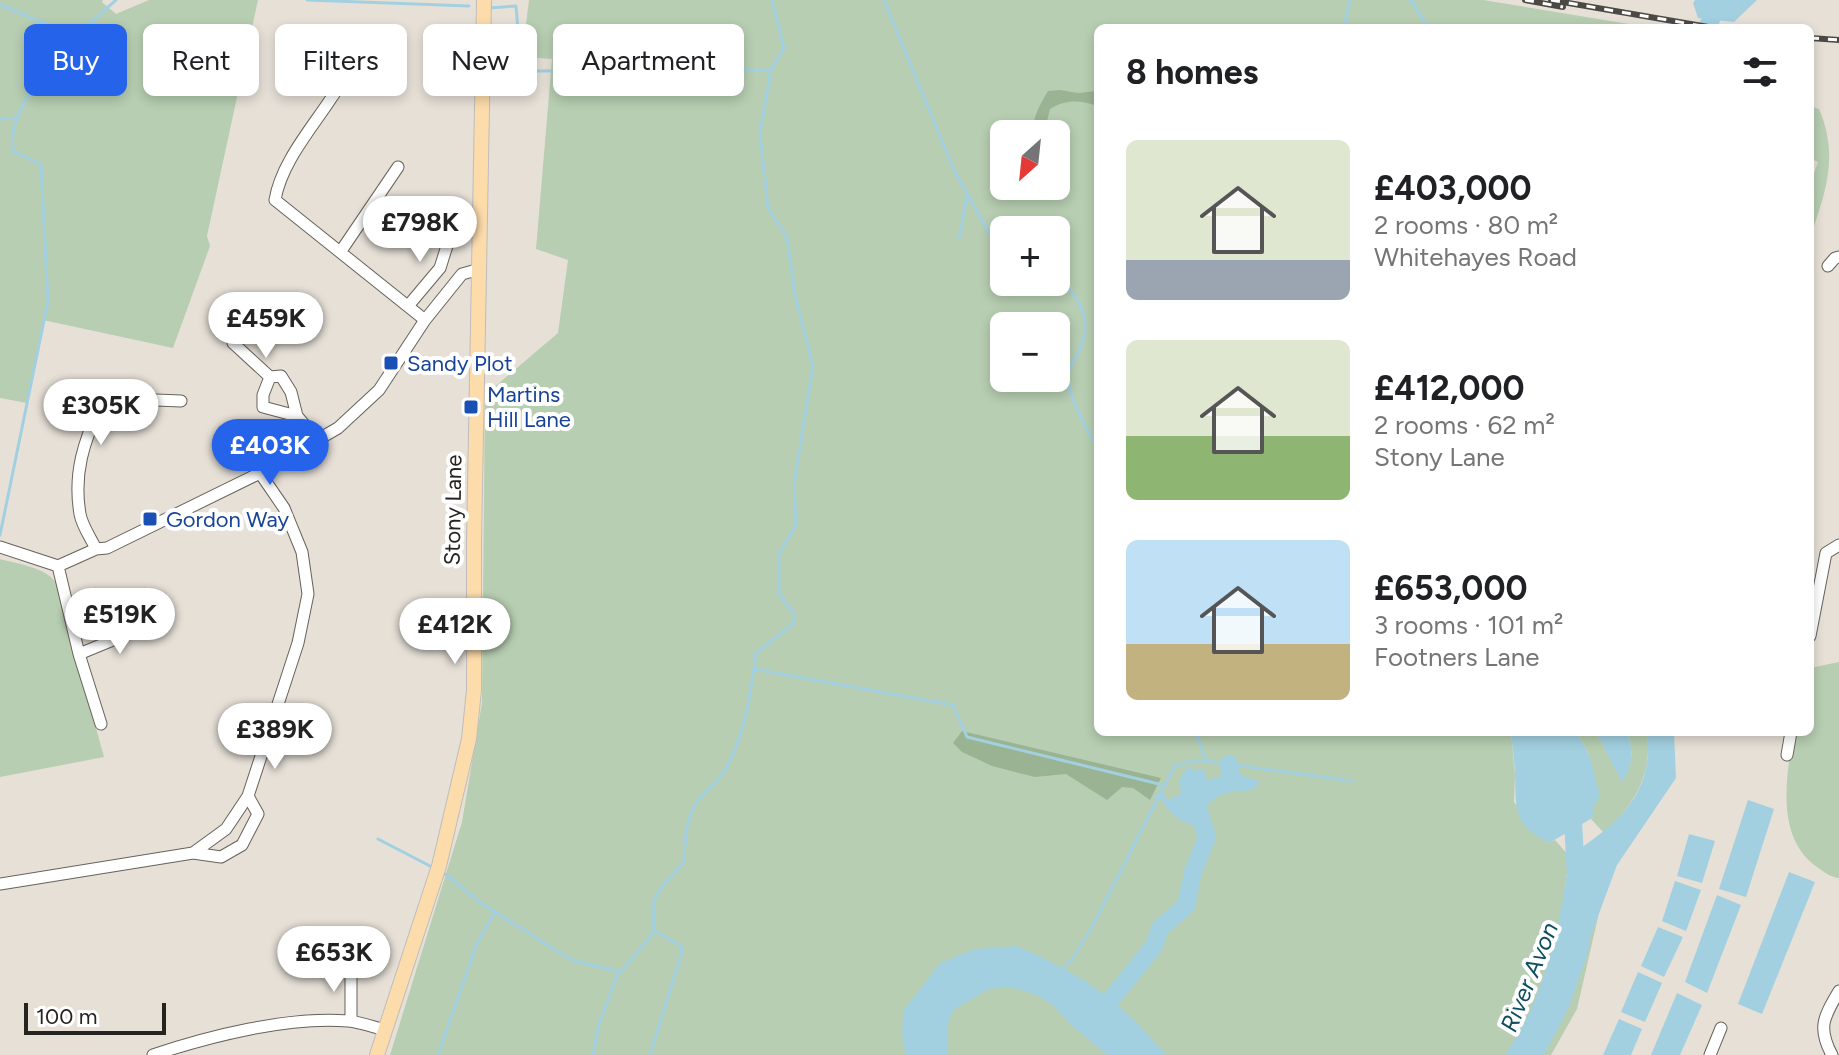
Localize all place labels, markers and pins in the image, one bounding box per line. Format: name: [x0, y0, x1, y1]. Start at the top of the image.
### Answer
pin: £798K: [364, 196, 476, 264]
pin: £459K: [210, 292, 322, 360]
place label: Sandy Plot: [407, 350, 513, 377]
marker: Sandy Plot: [382, 354, 400, 372]
pin: £305K: [45, 379, 157, 447]
place label: Martins Hill Lane: [487, 381, 571, 433]
marker: Martins Hill Lane: [462, 398, 480, 416]
pin: £403K: [214, 419, 326, 487]
place label: Gordon Way: [166, 506, 290, 533]
marker: Gordon Way: [141, 510, 159, 528]
pin: £519K: [64, 588, 176, 656]
pin: £412K: [399, 598, 511, 666]
pin: £389K: [219, 703, 331, 771]
pin: £653K: [278, 926, 390, 994]

